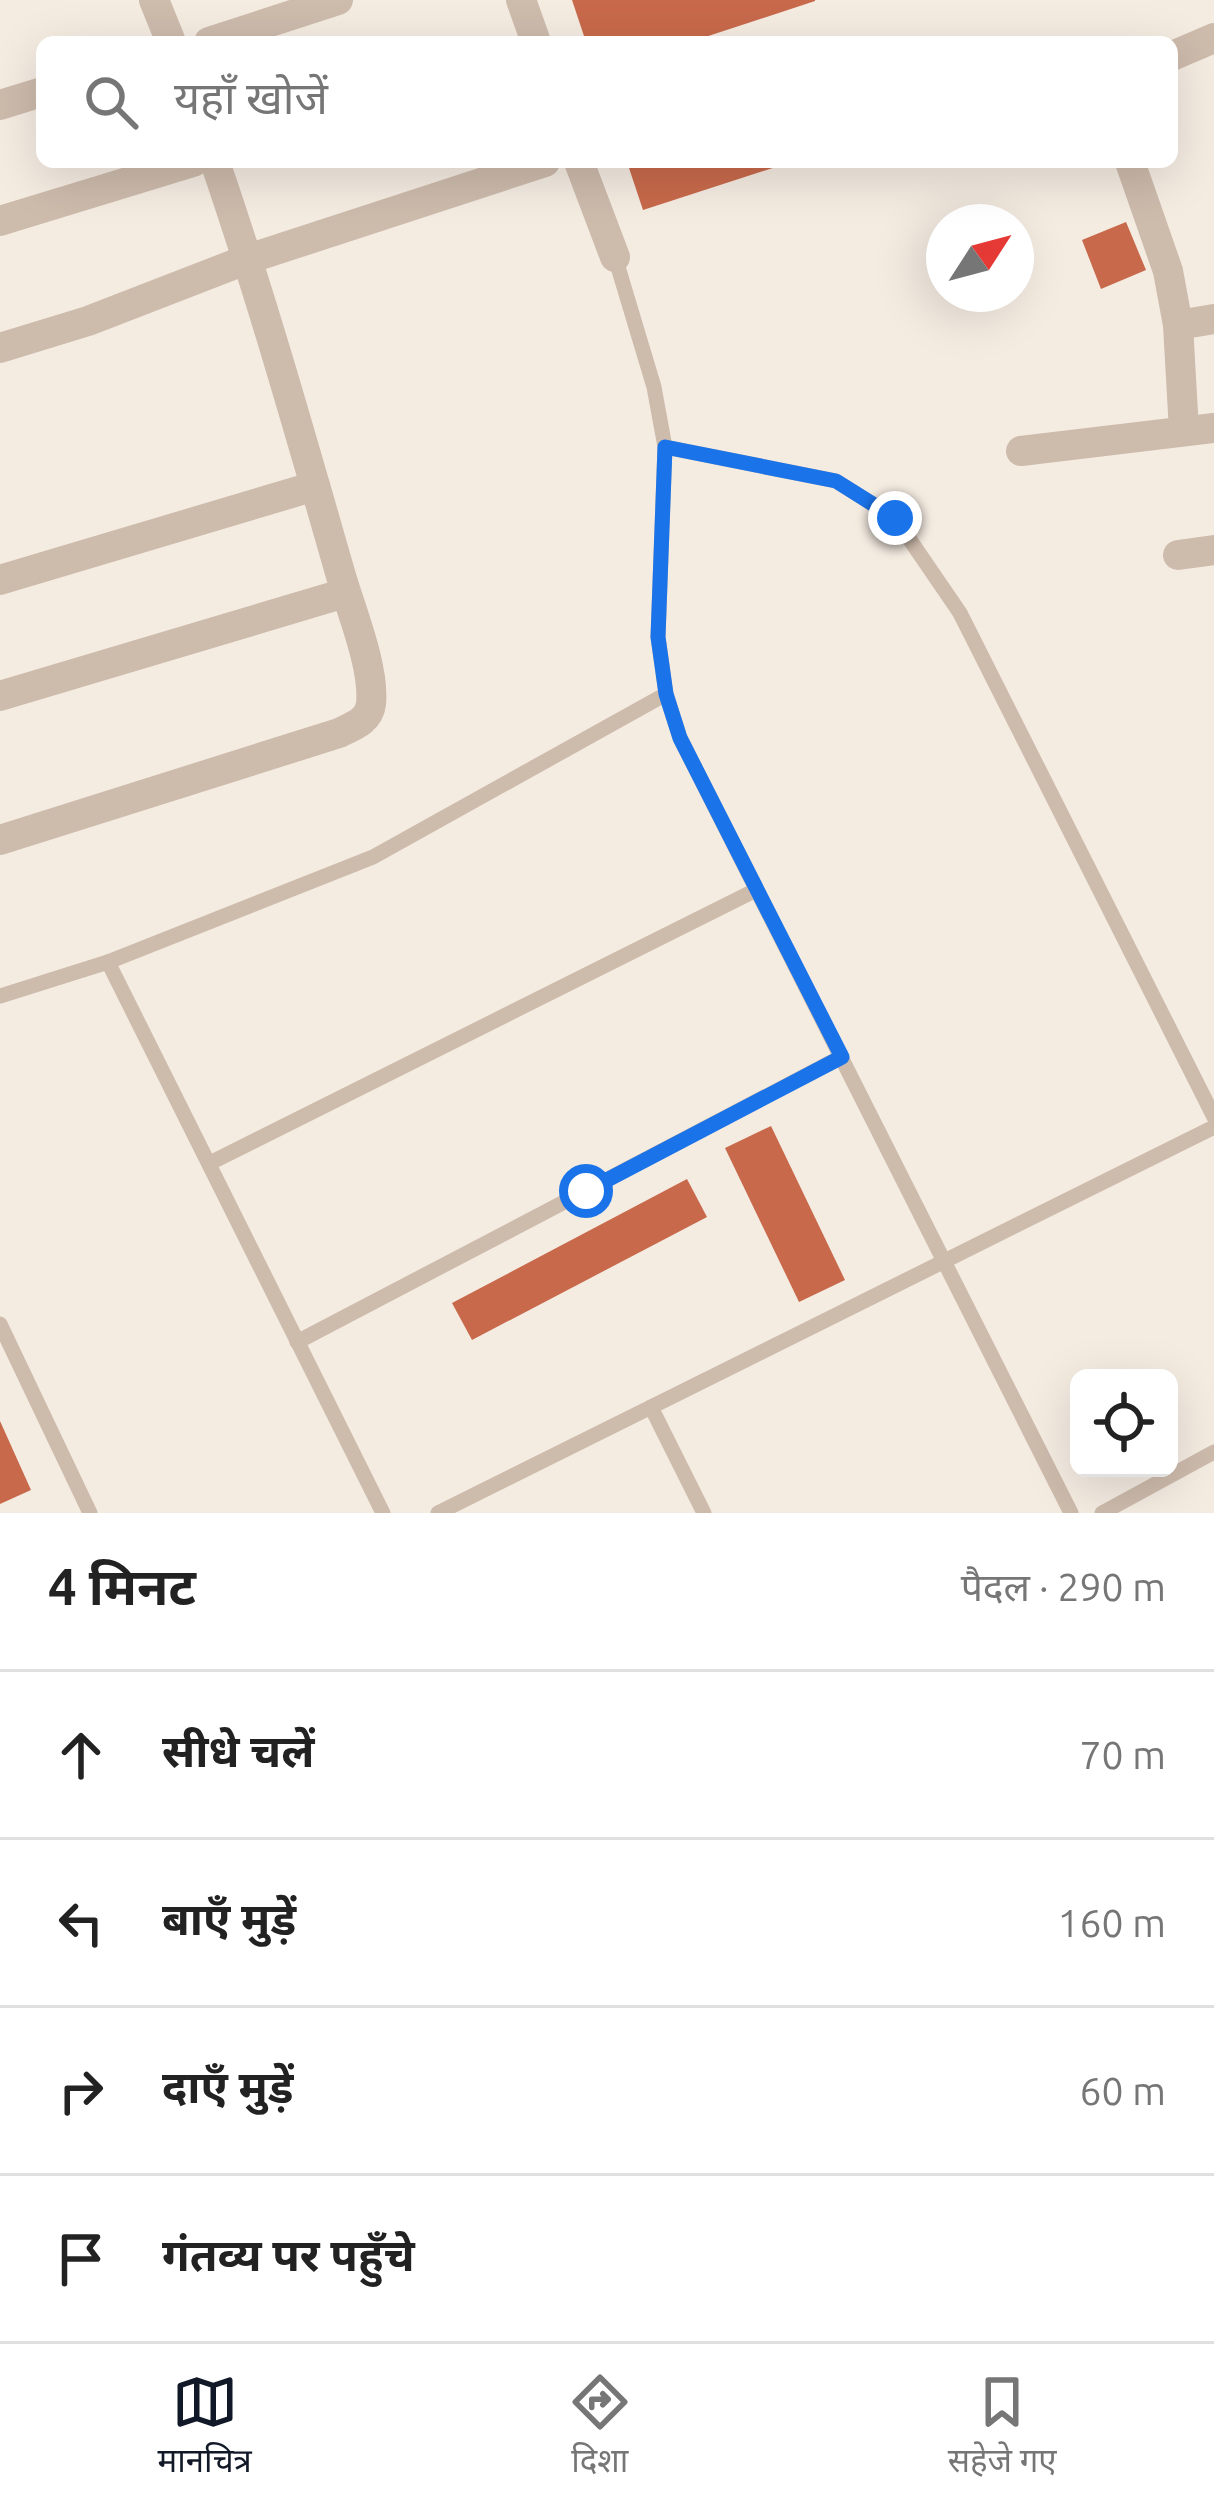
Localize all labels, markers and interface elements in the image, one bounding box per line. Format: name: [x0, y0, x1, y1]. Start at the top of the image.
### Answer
search box: [36, 36, 1178, 168]
icon: search: [78, 69, 144, 135]
text: यहाँ खोजें: [174, 72, 328, 123]
north arrow: [926, 204, 1034, 312]
route end: [868, 491, 922, 545]
route start: [559, 1164, 613, 1218]
map controls: [1070, 1369, 1178, 1477]
button: locate: [1070, 1369, 1178, 1477]
text: 4 मिनट: [48, 1557, 196, 1615]
text: पैदल · 290 m: [961, 1565, 1166, 1608]
icon: ahead: [48, 1722, 114, 1788]
text: सीधे चलें: [162, 1725, 315, 1776]
text: 70 m: [1079, 1733, 1166, 1776]
icon: left: [48, 1890, 114, 1956]
text: बाएँ मुड़ें: [162, 1893, 296, 1944]
text: 160 m: [1057, 1901, 1166, 1944]
icon: right: [48, 2058, 114, 2124]
text: दाएँ मुड़ें: [162, 2061, 294, 2112]
text: 60 m: [1079, 2069, 1166, 2112]
icon: arrive: [48, 2226, 114, 2292]
text: गंतव्य पर पहुँचे: [162, 2229, 415, 2280]
tab: मानचित्र: [157, 2369, 252, 2485]
tab: दिशा: [567, 2369, 633, 2485]
tab: सहेजे गए: [948, 2369, 1056, 2485]

